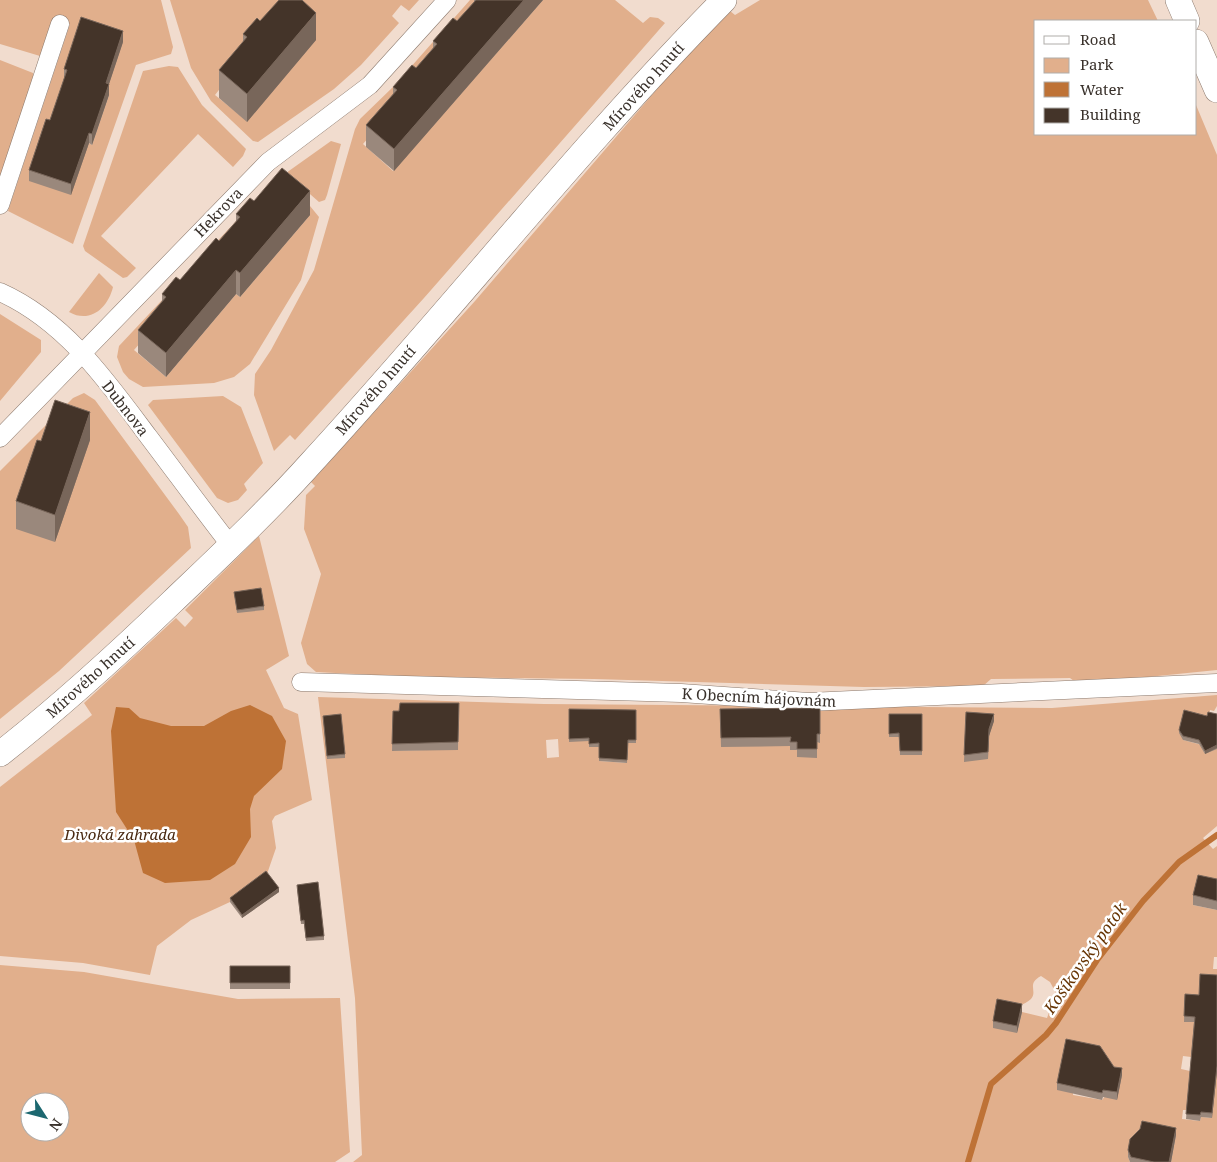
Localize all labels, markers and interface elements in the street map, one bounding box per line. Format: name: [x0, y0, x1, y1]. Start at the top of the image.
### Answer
legend: [1034, 20, 1197, 135]
text: Road: [1080, 29, 1116, 49]
street label: Mírového hnutí: [598, 37, 688, 134]
text: Park: [1080, 54, 1114, 74]
text: Water: [1080, 79, 1123, 99]
text: Building: [1080, 104, 1141, 124]
street label: Hekrova: [189, 183, 247, 241]
street label: Mírového hnutí: [331, 341, 419, 439]
street label: Dubnova: [98, 376, 154, 440]
street label: Mírového hnutí: [42, 632, 139, 722]
street label: K Obecním hájovnám: [681, 683, 837, 711]
park label: Divoká zahrada: [63, 824, 176, 844]
water label: Košíkovský potok: [1038, 897, 1132, 1019]
north arrow: [20, 1092, 70, 1142]
text: N: [45, 1115, 67, 1135]

